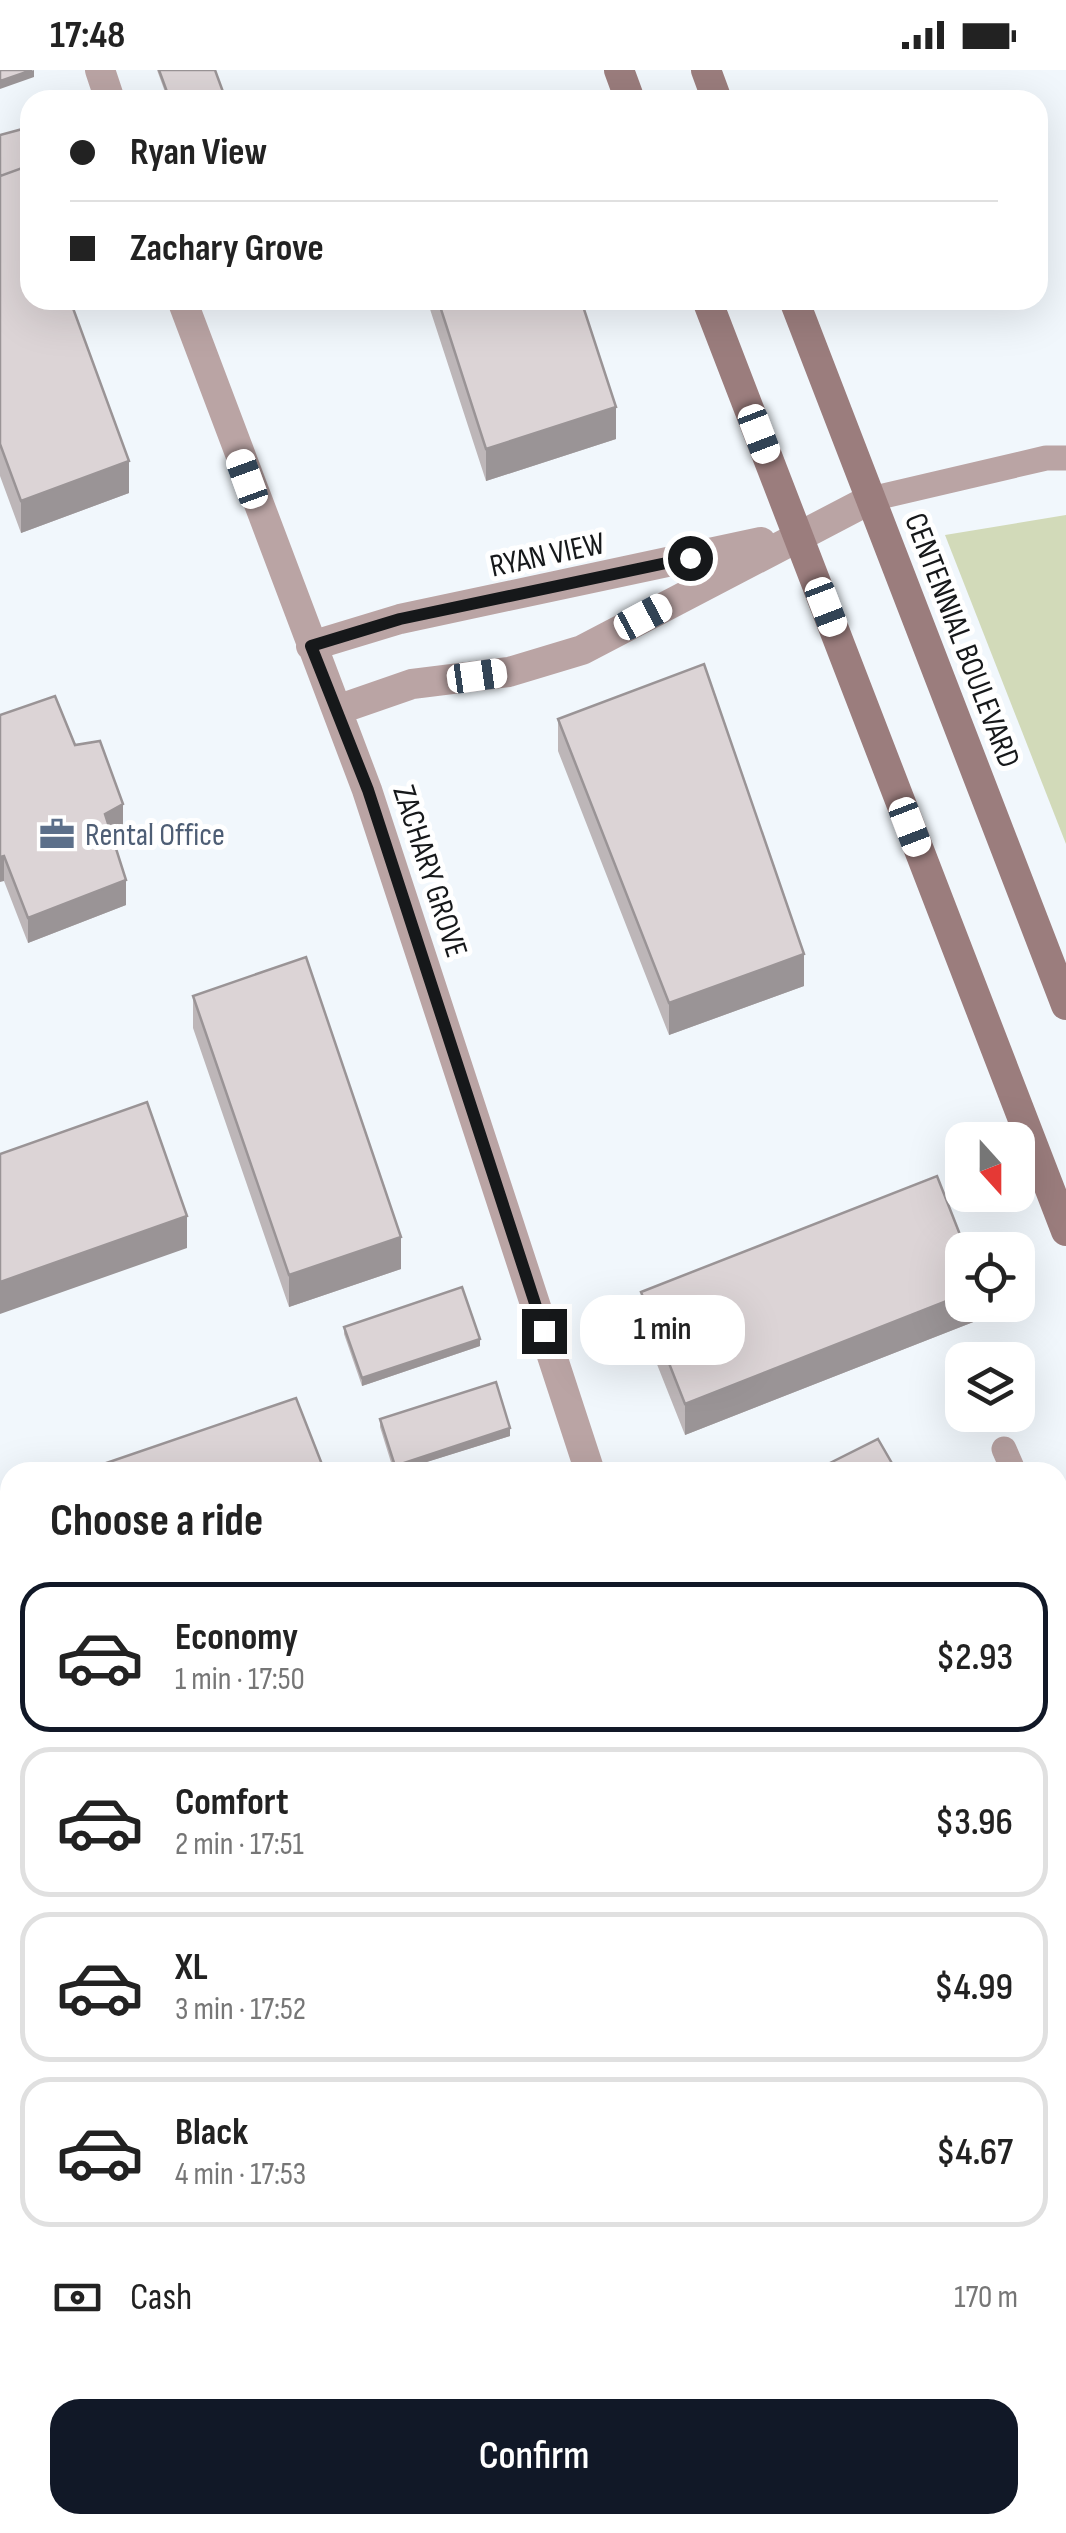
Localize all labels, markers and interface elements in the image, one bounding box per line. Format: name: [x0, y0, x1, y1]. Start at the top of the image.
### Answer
text: 17:48: [50, 13, 125, 58]
text: Ryan View: [130, 130, 267, 175]
text: Zachary Grove: [130, 226, 324, 271]
car: [734, 401, 784, 467]
car: [223, 446, 271, 512]
street label: CENTENNIAL BOULEVARD: [895, 508, 1028, 773]
street label: RYAN VIEW: [486, 524, 608, 587]
route start: [668, 536, 713, 581]
car: [801, 574, 851, 640]
car: [609, 590, 677, 644]
car: [445, 657, 509, 695]
street label: ZACHARY GROVE: [383, 780, 476, 962]
car: [885, 794, 935, 860]
office icon: Rental Office: [38, 815, 76, 853]
place label: Rental Office: [85, 816, 225, 855]
north arrow: [945, 1122, 1035, 1212]
map controls: [945, 1122, 1035, 1432]
button: locate: [945, 1232, 1035, 1322]
callout: 1 min: [579, 1296, 744, 1366]
route end: [522, 1309, 567, 1354]
text: 1 min: [633, 1310, 692, 1349]
button: layers: [945, 1342, 1035, 1432]
text: Choose a ride: [50, 1494, 263, 1549]
icon: car: [55, 1612, 145, 1702]
text: Economy: [175, 1615, 298, 1660]
text: $2.93: [936, 1635, 1013, 1680]
text: 1 min · 17:50: [175, 1660, 305, 1699]
icon: car: [55, 1777, 145, 1867]
text: Comfort: [175, 1780, 289, 1825]
text: $3.96: [935, 1800, 1013, 1845]
text: 2 min · 17:51: [175, 1825, 304, 1864]
icon: car: [55, 1942, 145, 2032]
text: XL: [175, 1945, 208, 1990]
text: $4.99: [934, 1965, 1013, 2010]
text: 3 min · 17:52: [175, 1990, 306, 2029]
icon: car: [55, 2107, 145, 2197]
text: Black: [175, 2110, 248, 2155]
text: $4.67: [936, 2130, 1013, 2175]
text: 4 min · 17:53: [175, 2155, 306, 2194]
icon: cash: [50, 2270, 105, 2325]
text: Cash: [130, 2275, 192, 2320]
text: 170 m: [954, 2278, 1018, 2317]
button: Confirm: [50, 2399, 1018, 2514]

